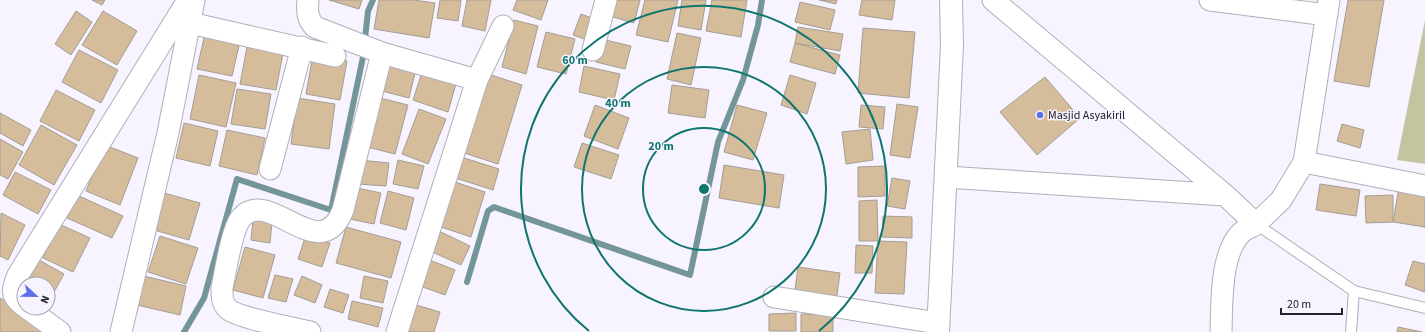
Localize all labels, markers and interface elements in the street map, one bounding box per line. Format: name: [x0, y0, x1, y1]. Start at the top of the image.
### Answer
text: 60 m: [562, 52, 588, 69]
text: 40 m: [605, 95, 631, 112]
place label: Masjid Asyakiril: [1048, 107, 1125, 124]
marker: Masjid Asyakiril: [1035, 110, 1045, 120]
text: 20 m: [648, 138, 674, 155]
centre of rings: [697, 182, 711, 196]
north arrow: [16, 276, 56, 316]
scale bar: [1281, 290, 1342, 316]
text: N: [36, 293, 53, 306]
text: 20 m: [1287, 296, 1311, 313]

